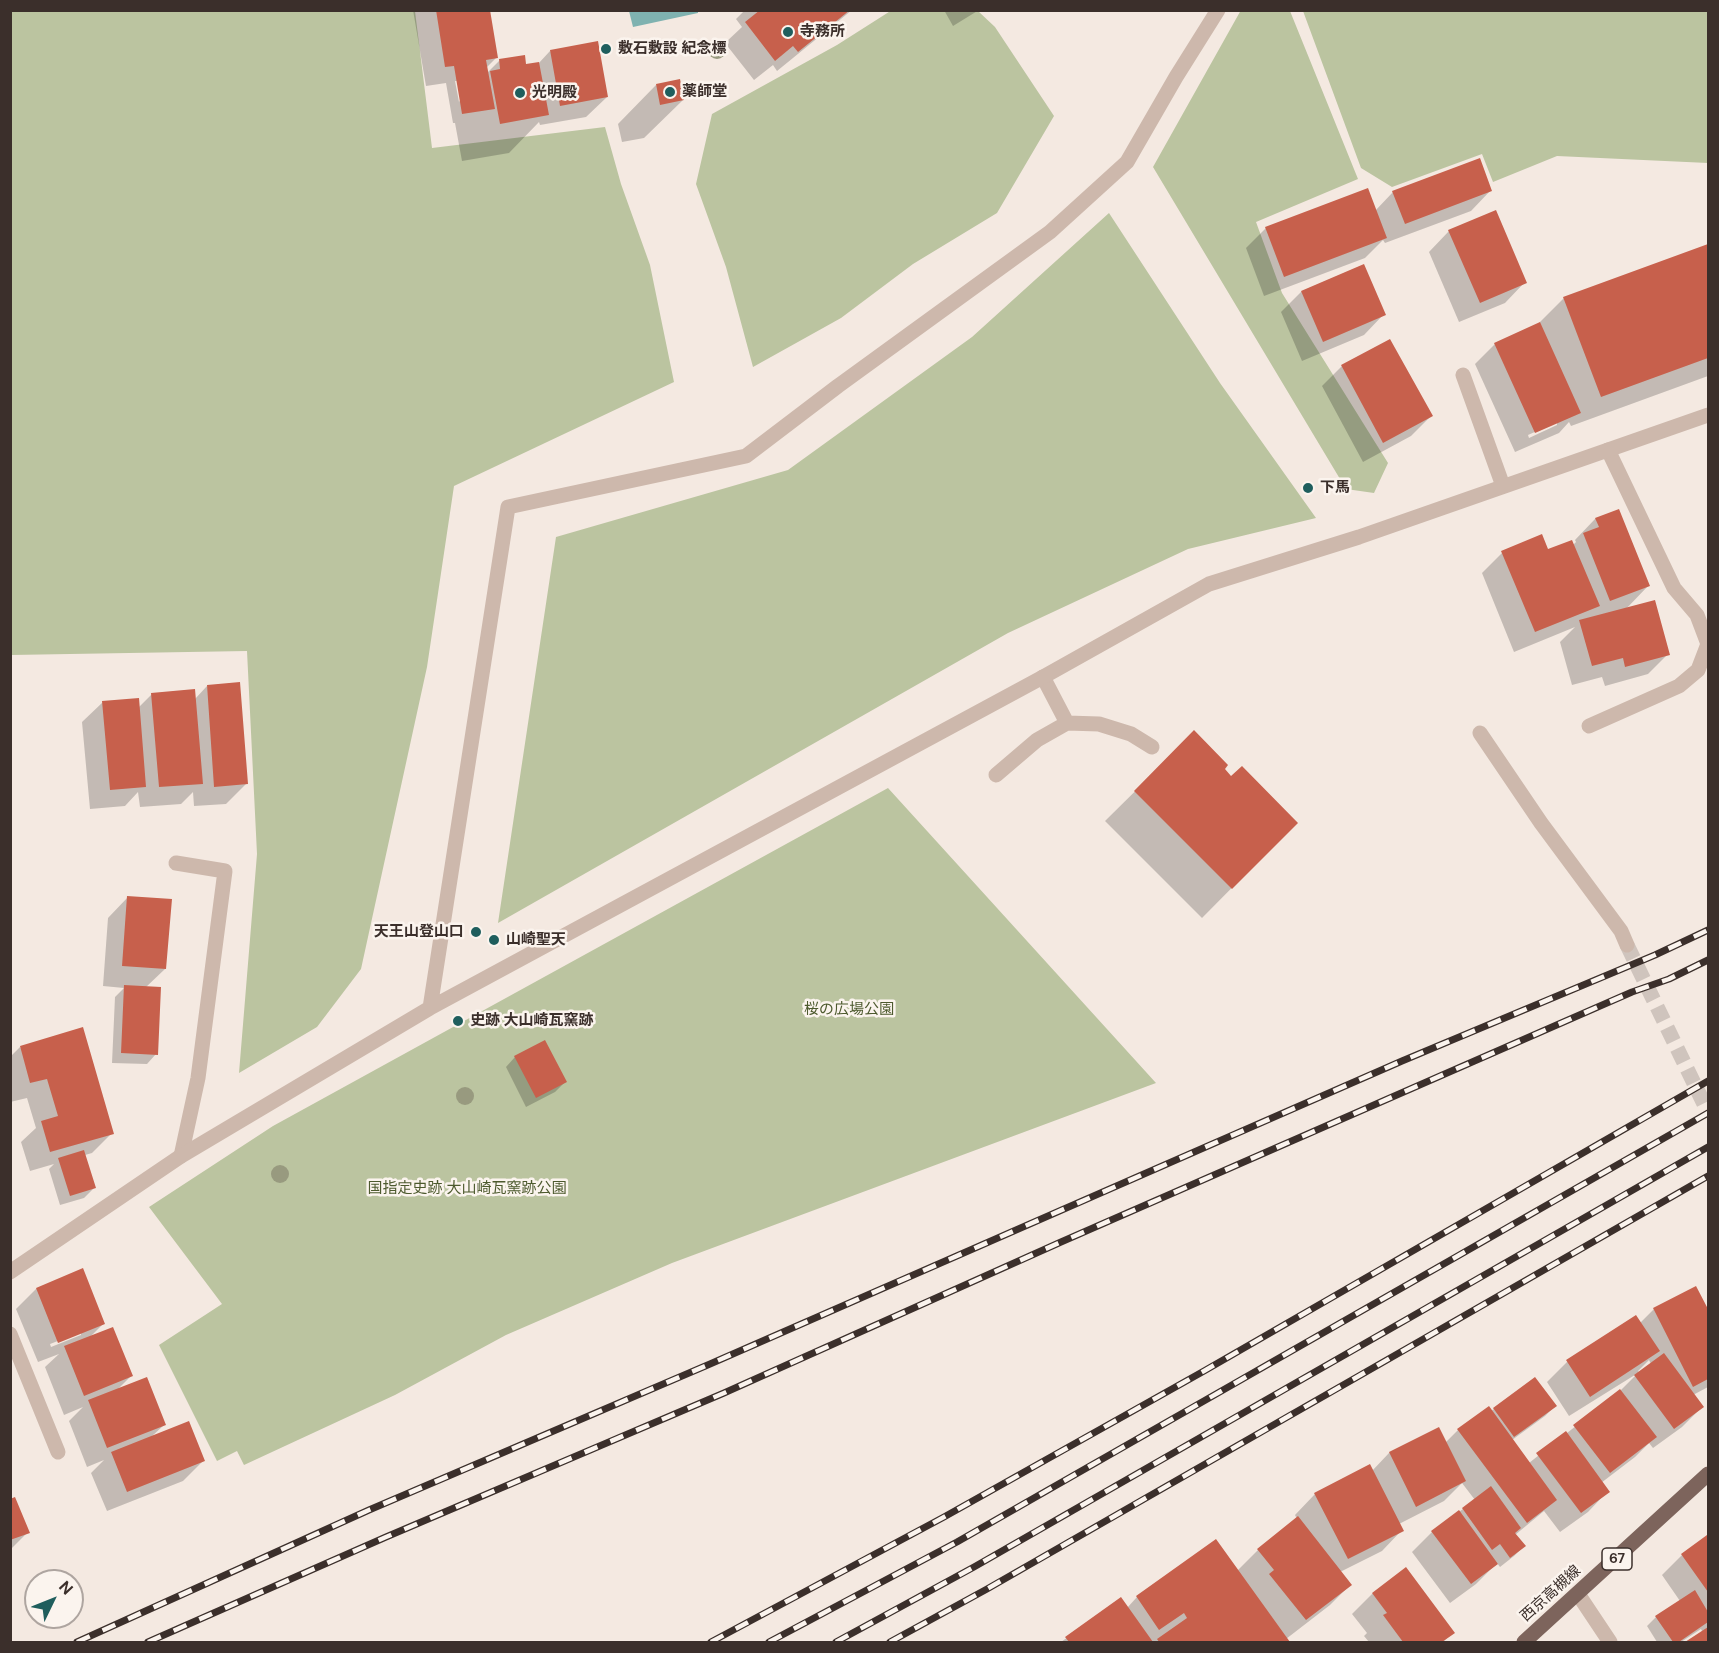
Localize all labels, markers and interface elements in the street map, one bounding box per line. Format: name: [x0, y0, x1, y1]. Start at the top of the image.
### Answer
place label: 寺務所: [800, 23, 845, 41]
marker: 寺務所: [781, 25, 795, 39]
place label: 敷石敷設 紀念標: [618, 40, 727, 58]
marker: 敷石敷設 紀念標: [599, 42, 613, 56]
place label: 薬師堂: [682, 83, 727, 101]
place label: 光明殿: [532, 84, 577, 102]
marker: 薬師堂: [663, 85, 677, 99]
marker: 光明殿: [513, 86, 527, 100]
place label: 下馬: [1320, 479, 1350, 497]
marker: 下馬: [1301, 481, 1315, 495]
place label: 天王山登山口: [374, 923, 464, 941]
marker: 天王山登山口: [469, 925, 483, 939]
place label: 山崎聖天: [506, 931, 566, 949]
marker: 山崎聖天: [487, 933, 501, 947]
park label: 桜の広場公園: [804, 1001, 894, 1019]
place label: 史跡 大山崎瓦窯跡: [470, 1012, 594, 1030]
marker: 史跡 大山崎瓦窯跡: [451, 1014, 465, 1028]
park label: 国指定史跡 大山崎瓦窯跡公園: [368, 1180, 566, 1198]
road number: 67: [1602, 1548, 1632, 1570]
street label: 西京高槻線: [1517, 1562, 1585, 1626]
north arrow: [24, 1569, 84, 1629]
text: N: [54, 1576, 78, 1599]

